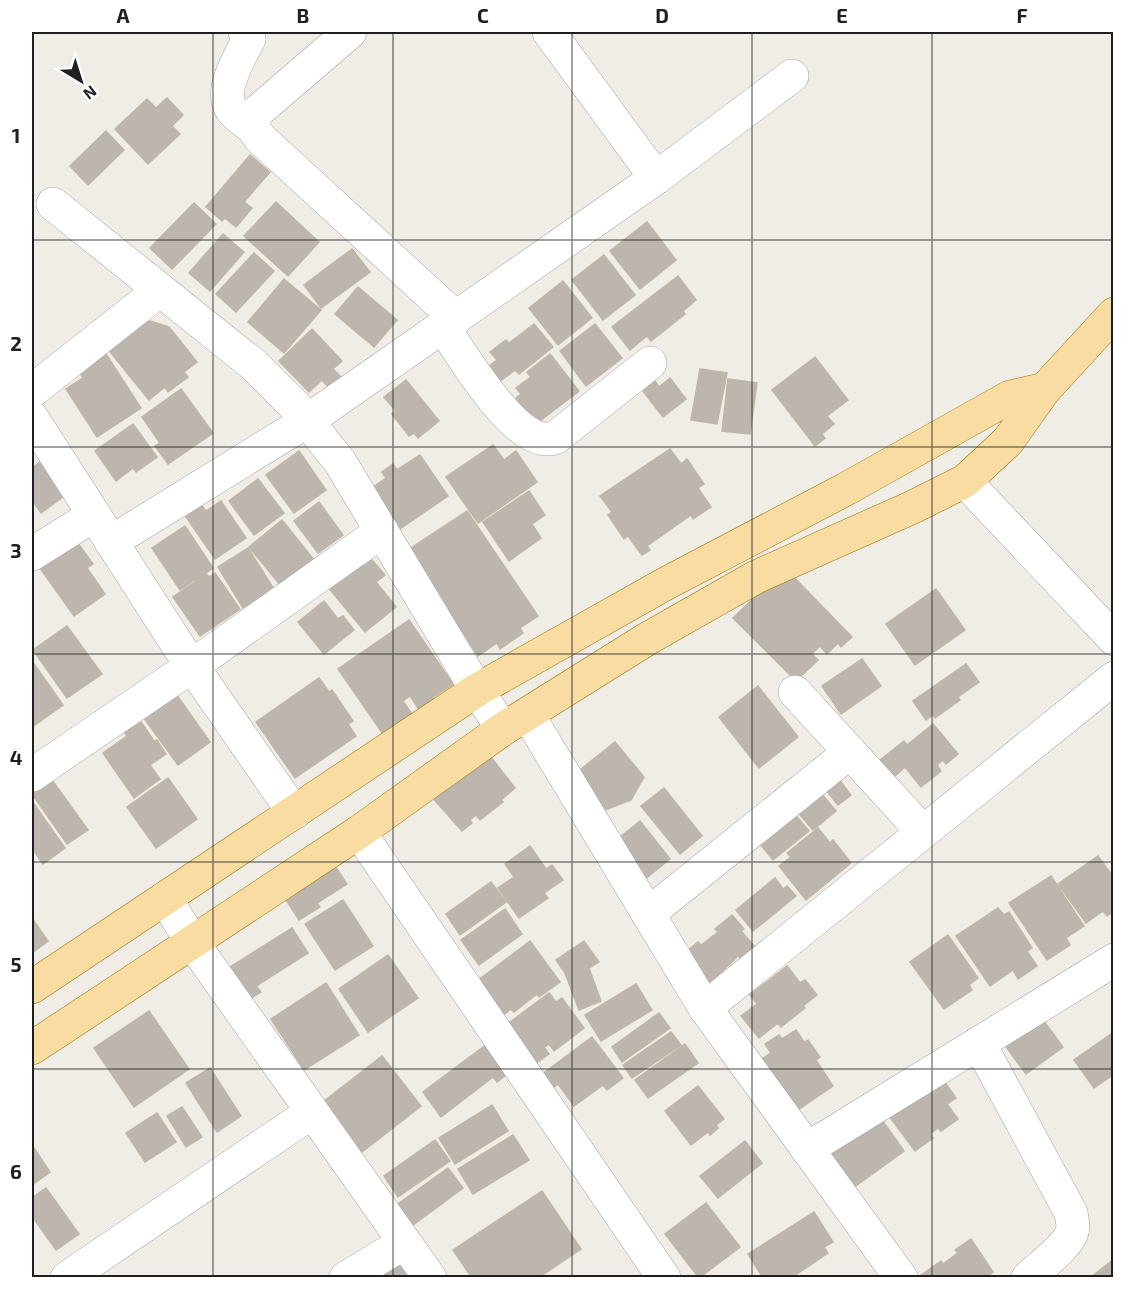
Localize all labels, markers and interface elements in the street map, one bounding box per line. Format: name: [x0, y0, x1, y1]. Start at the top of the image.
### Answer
text: A: [116, 3, 130, 27]
text: B: [297, 3, 309, 27]
text: C: [477, 3, 489, 27]
text: D: [655, 3, 669, 27]
text: E: [836, 3, 848, 27]
text: F: [1016, 3, 1028, 27]
north arrow: [51, 51, 111, 111]
text: N: [80, 82, 101, 104]
text: 1: [12, 123, 20, 147]
text: 2: [10, 331, 22, 355]
text: 3: [10, 538, 22, 562]
text: 4: [10, 745, 23, 769]
text: 5: [10, 952, 22, 976]
text: 6: [10, 1159, 22, 1183]

